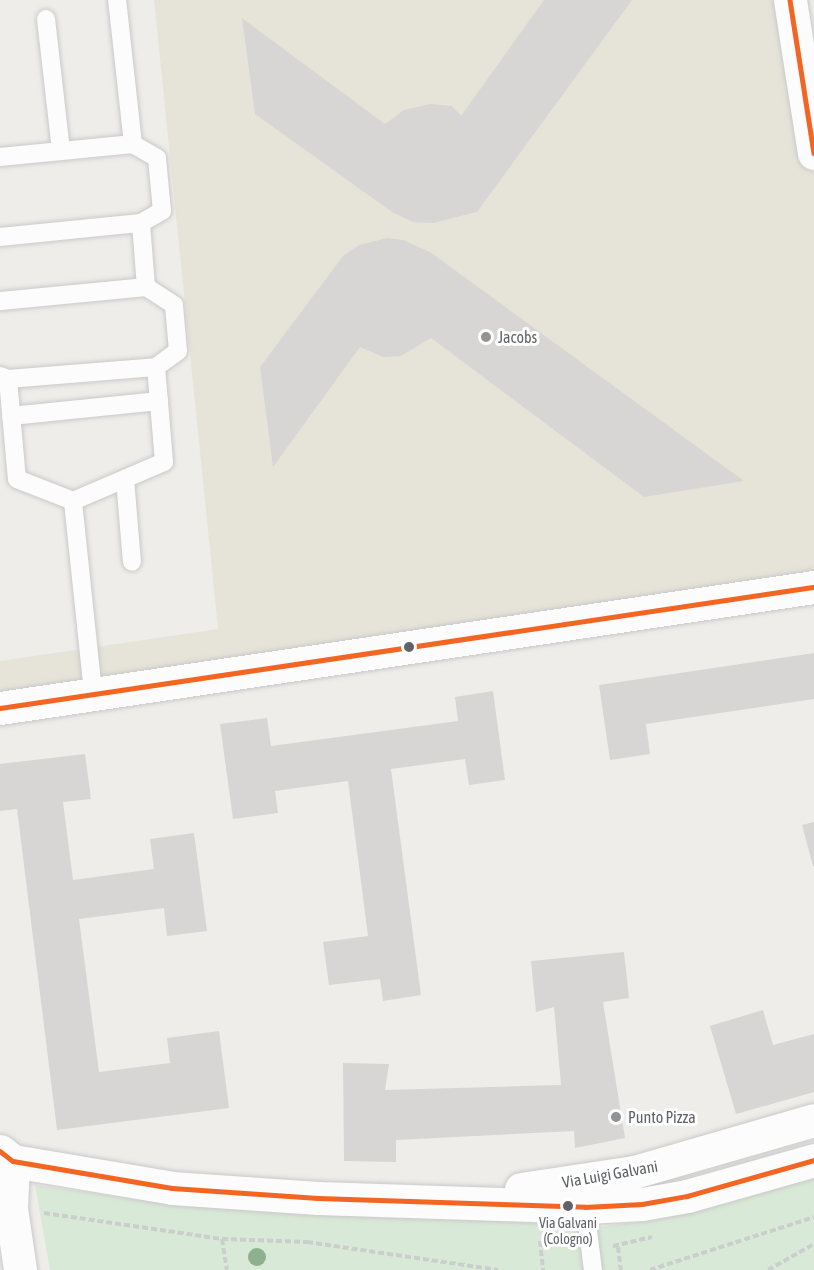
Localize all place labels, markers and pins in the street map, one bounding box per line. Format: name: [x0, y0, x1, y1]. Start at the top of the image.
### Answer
place label: Jacobs: [498, 327, 537, 347]
marker: Jacobs: [479, 330, 493, 344]
unlabelled marker: [403, 641, 415, 653]
place label: Punto Pizza: [628, 1107, 696, 1127]
marker: Punto Pizza: [609, 1110, 623, 1124]
marker: Via Galvani (Cologno): [562, 1200, 574, 1212]
place label: Via Galvani (Cologno): [539, 1215, 597, 1248]

